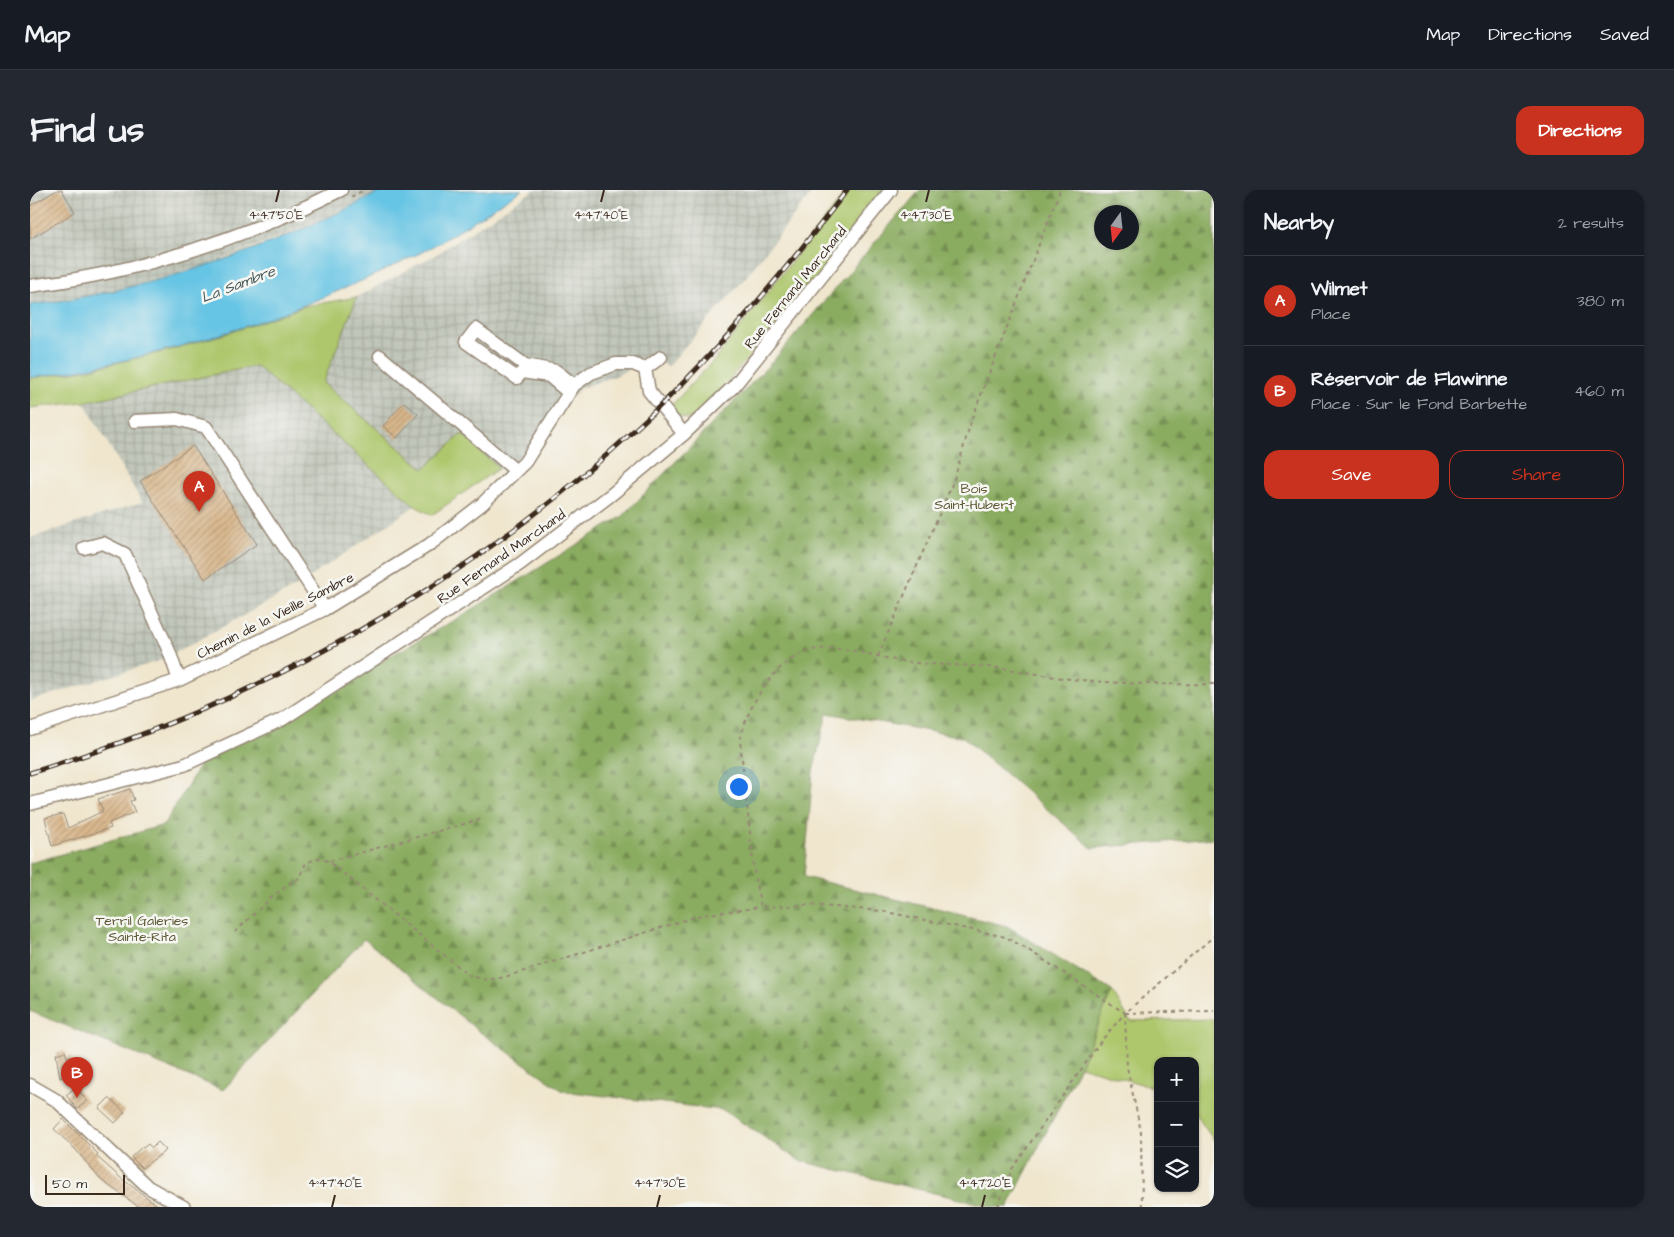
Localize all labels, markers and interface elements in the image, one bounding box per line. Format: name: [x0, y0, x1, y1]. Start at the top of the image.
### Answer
text: Map: [25, 18, 70, 52]
text: Map: [1426, 22, 1460, 47]
text: Directions: [1488, 22, 1572, 47]
text: Saved: [1600, 22, 1649, 47]
text: Find us: [30, 106, 144, 155]
button: Directions: [1516, 106, 1644, 155]
north arrow: [1094, 205, 1139, 250]
text: 4°47'50"E: [249, 207, 303, 224]
text: 4°47'40"E: [574, 207, 628, 224]
text: 4°47'30"E: [900, 207, 952, 224]
text: Nearby: [1264, 208, 1334, 237]
text: 2 results: [1558, 212, 1624, 234]
street label: Rue Fernand Marchand: [740, 222, 852, 353]
water label: La Sambre: [198, 260, 279, 308]
text: Wilmet: [1311, 276, 1367, 303]
text: A: [1275, 290, 1285, 312]
text: 380 m: [1577, 290, 1624, 312]
text: Place: [1311, 303, 1351, 325]
text: Réservoir de Flawinne: [1311, 366, 1508, 393]
text: B: [1274, 380, 1286, 402]
text: 460 m: [1574, 380, 1624, 402]
text: Place · Sur le Fond Barbette: [1311, 393, 1527, 415]
button: Save: [1264, 450, 1439, 499]
button: Share: [1449, 450, 1624, 499]
pin: A: [183, 471, 215, 512]
park label: Bois Saint-Hubert: [934, 479, 1014, 515]
street label: Rue Fernand Marchand: [433, 505, 570, 609]
street label: Chemin de la Vieille Sambre: [194, 567, 358, 664]
your location: [726, 774, 752, 800]
park label: Terril Galeries Sainte-Rita: [96, 911, 188, 947]
pin: B: [61, 1057, 93, 1098]
map controls: [1154, 1057, 1199, 1192]
button: +: [1154, 1057, 1199, 1102]
button: −: [1154, 1102, 1199, 1147]
button: layers: [1154, 1147, 1199, 1192]
scale bar: [45, 1172, 125, 1195]
text: 50 m: [52, 1174, 87, 1194]
text: 4°47'40"E: [308, 1175, 362, 1192]
text: 4°47'30"E: [634, 1175, 686, 1192]
text: 4°47'20"E: [959, 1175, 1011, 1192]

